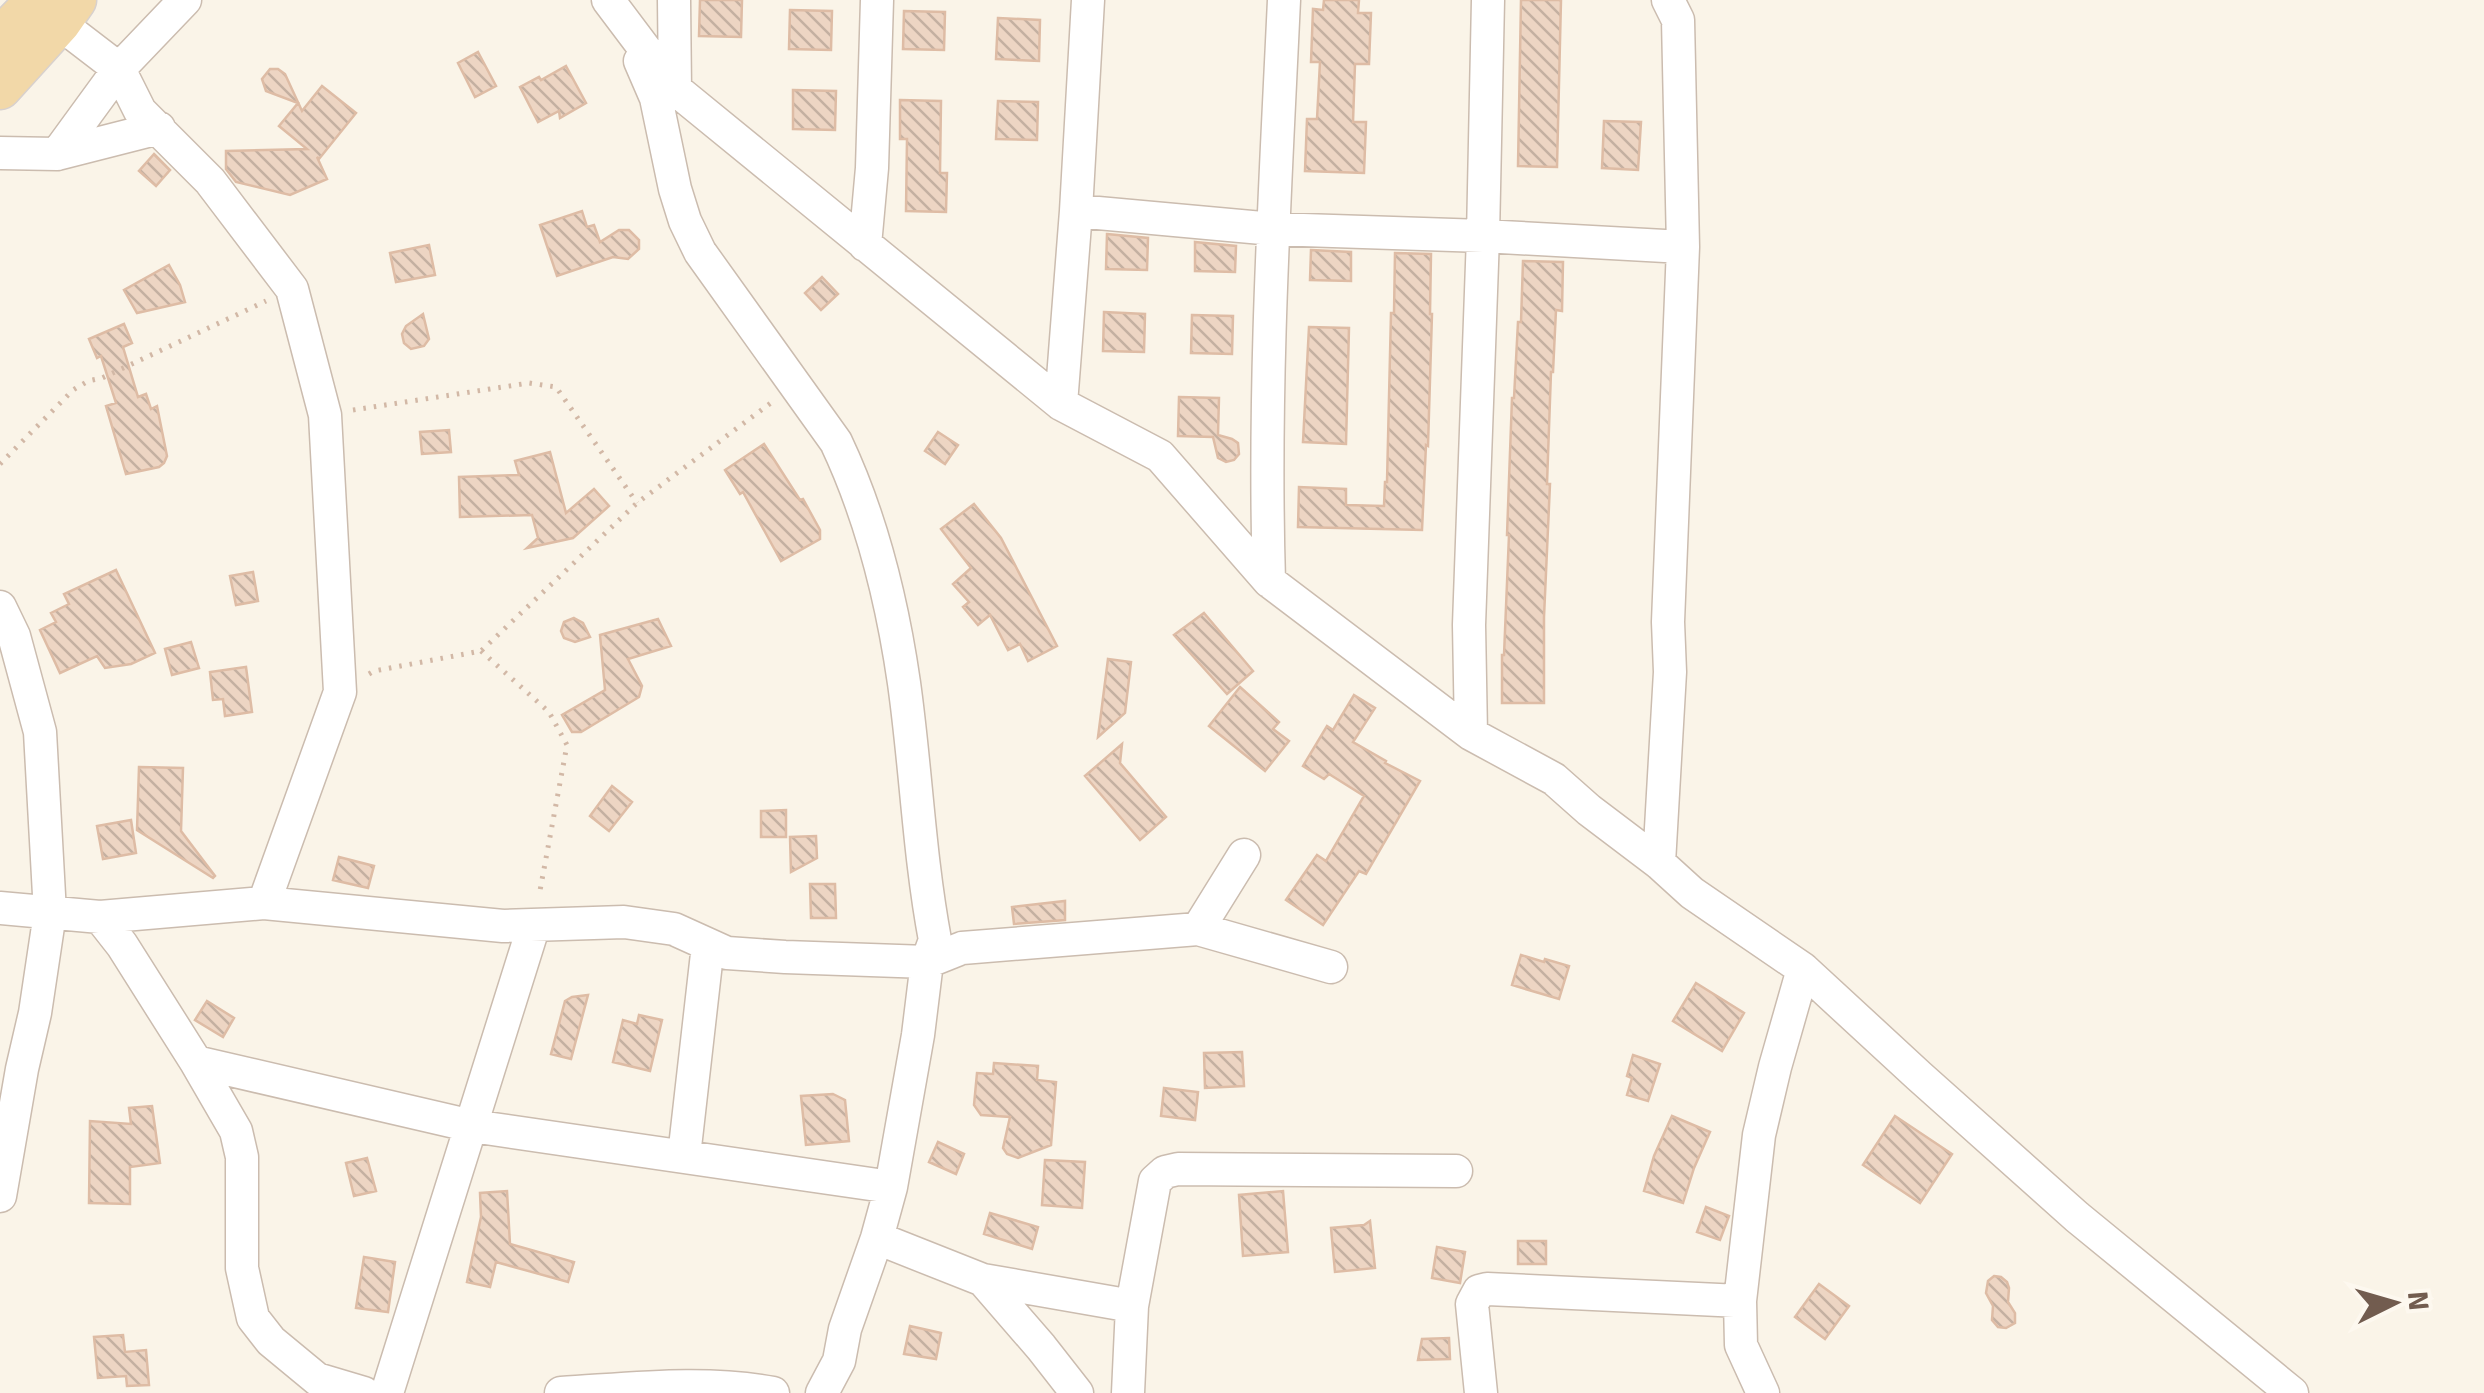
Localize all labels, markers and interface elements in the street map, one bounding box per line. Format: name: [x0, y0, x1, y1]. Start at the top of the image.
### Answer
north arrow: [2344, 1253, 2444, 1353]
text: N: [2400, 1290, 2436, 1312]

